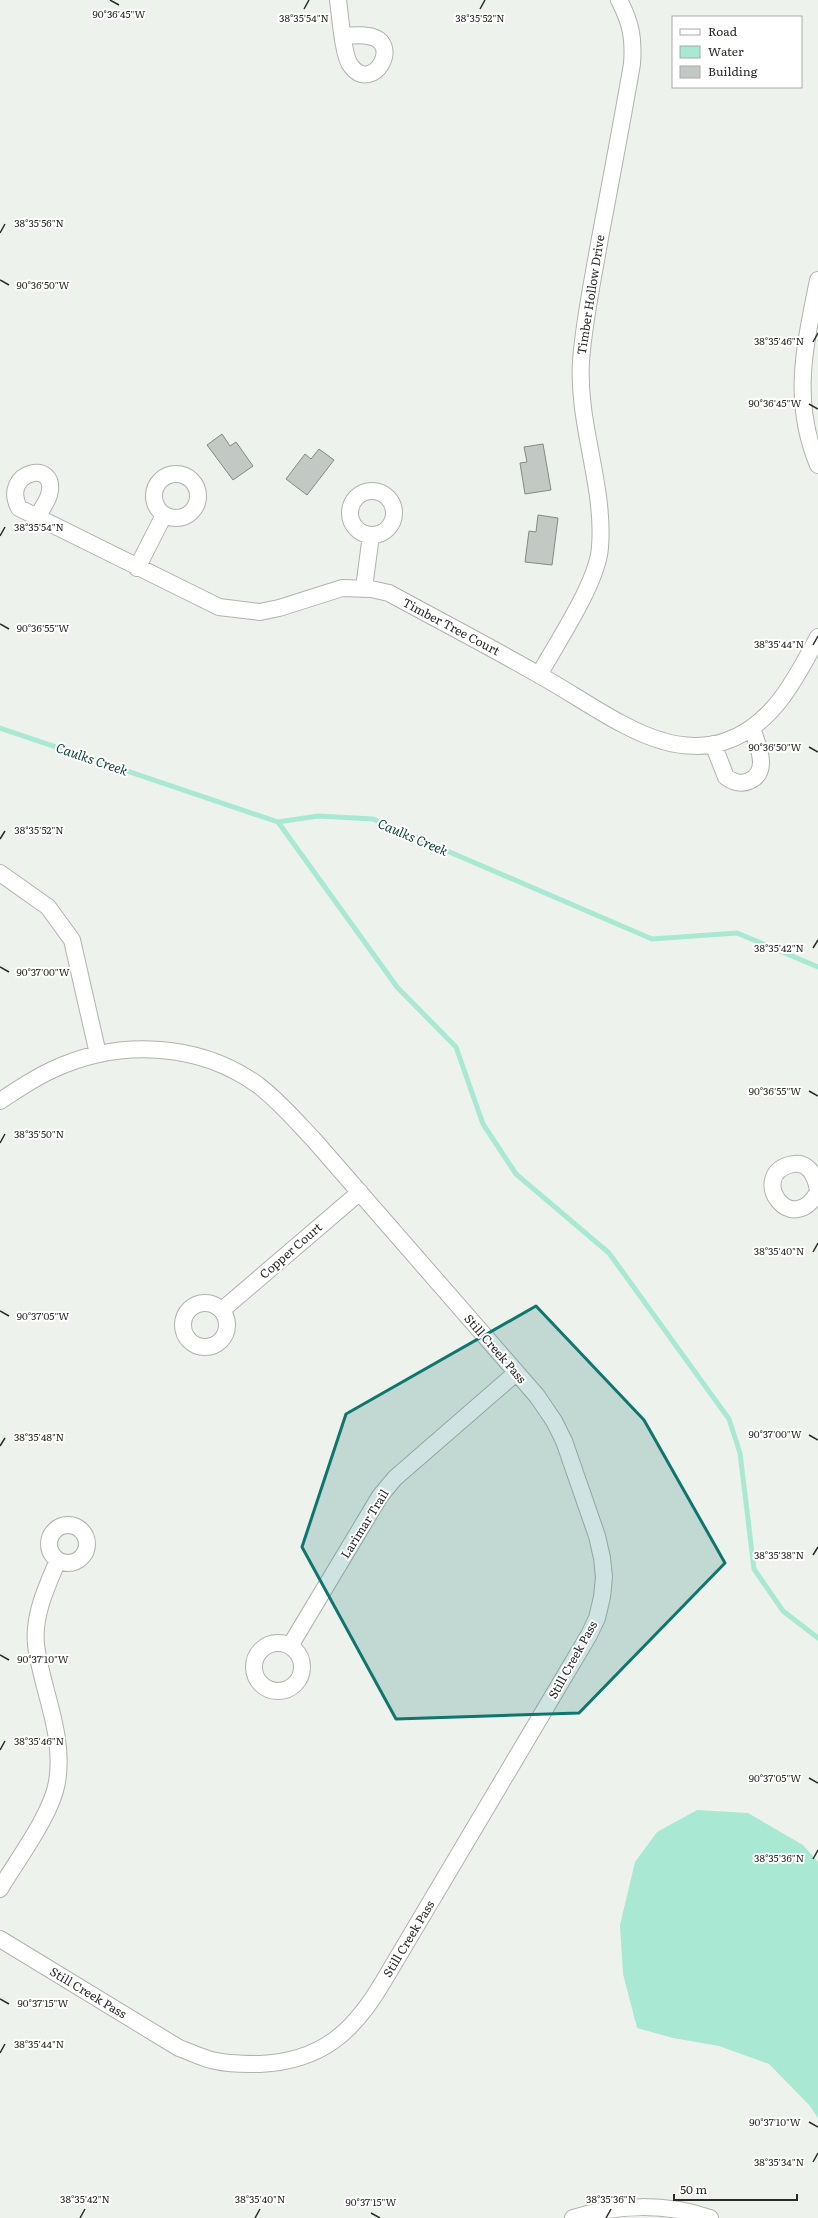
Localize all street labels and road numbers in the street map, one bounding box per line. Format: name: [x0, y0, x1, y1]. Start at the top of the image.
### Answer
street label: Timber Hollow Drive: [572, 234, 608, 356]
street label: Timber Tree Court: [400, 593, 503, 659]
street label: Copper Court: [255, 1218, 326, 1283]
street label: Still Creek Pass: [461, 1310, 531, 1387]
street label: Larimar Trail: [336, 1485, 393, 1562]
street label: Still Creek Pass: [543, 1617, 601, 1702]
street label: Still Creek Pass: [378, 1896, 438, 1980]
street label: Still Creek Pass: [47, 1962, 131, 2022]

